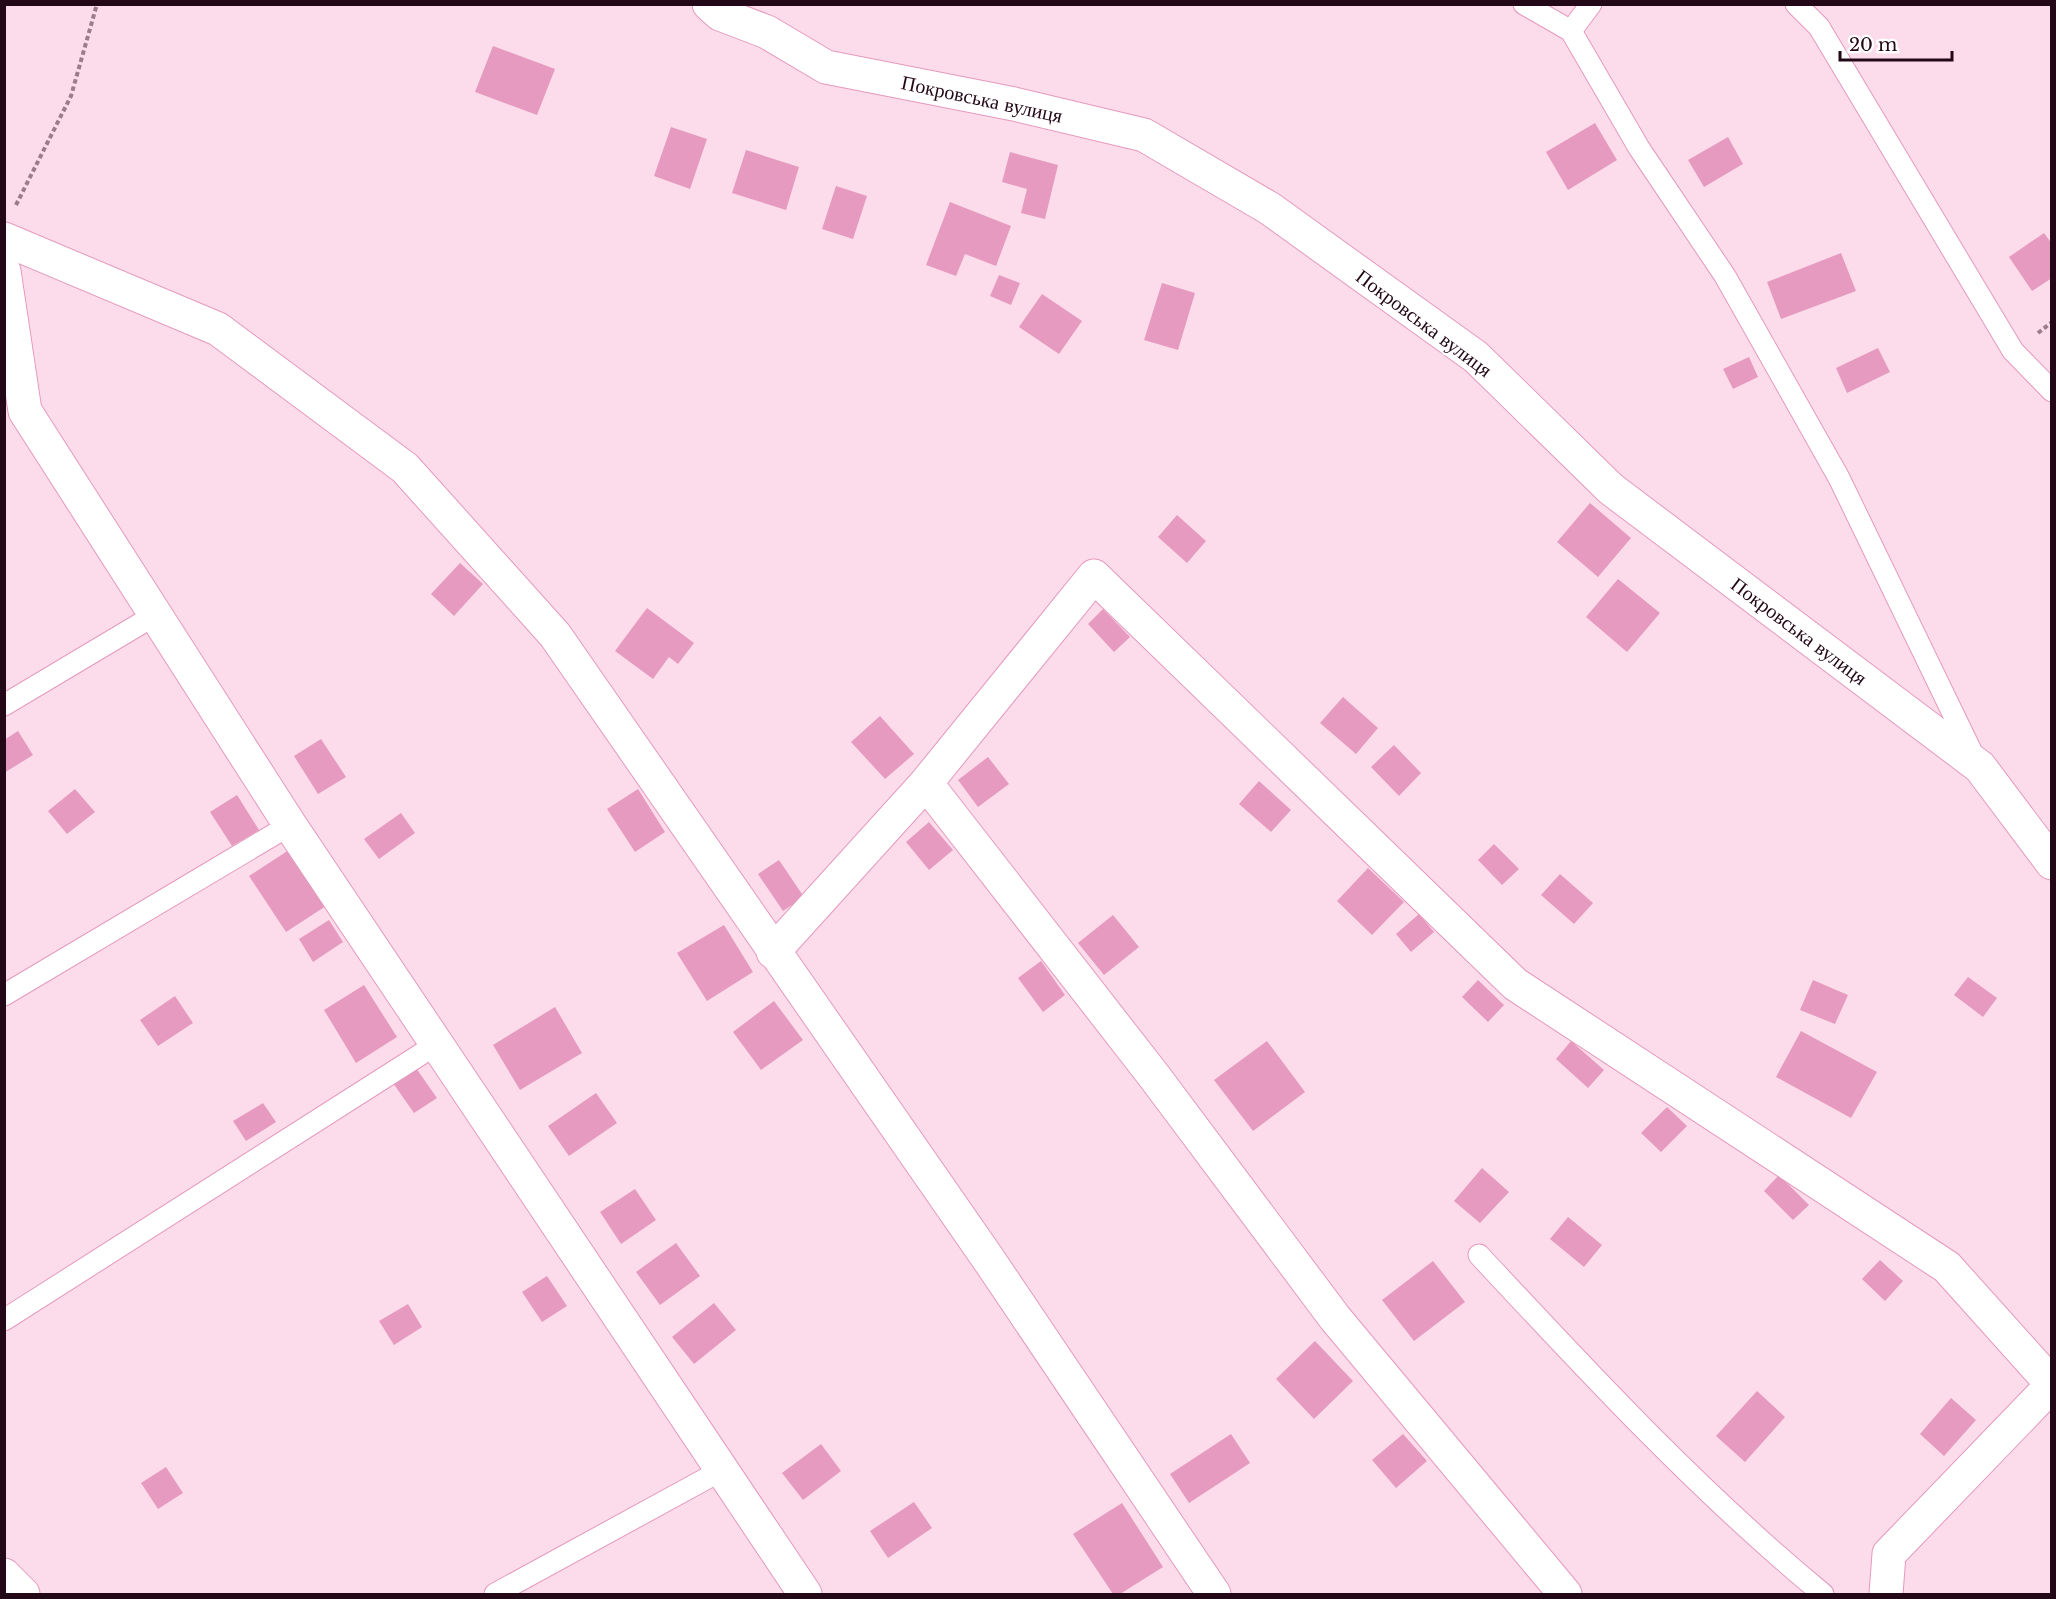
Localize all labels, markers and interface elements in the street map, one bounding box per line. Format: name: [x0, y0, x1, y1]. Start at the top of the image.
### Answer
scale bar: [1840, 24, 1952, 62]
text: 20 m: [1849, 34, 1897, 56]
street label: Покровська вулиця: [899, 70, 1065, 128]
street label: Покровська вулиця: [1351, 264, 1497, 382]
street label: Покровська вулиця: [1726, 572, 1872, 690]

